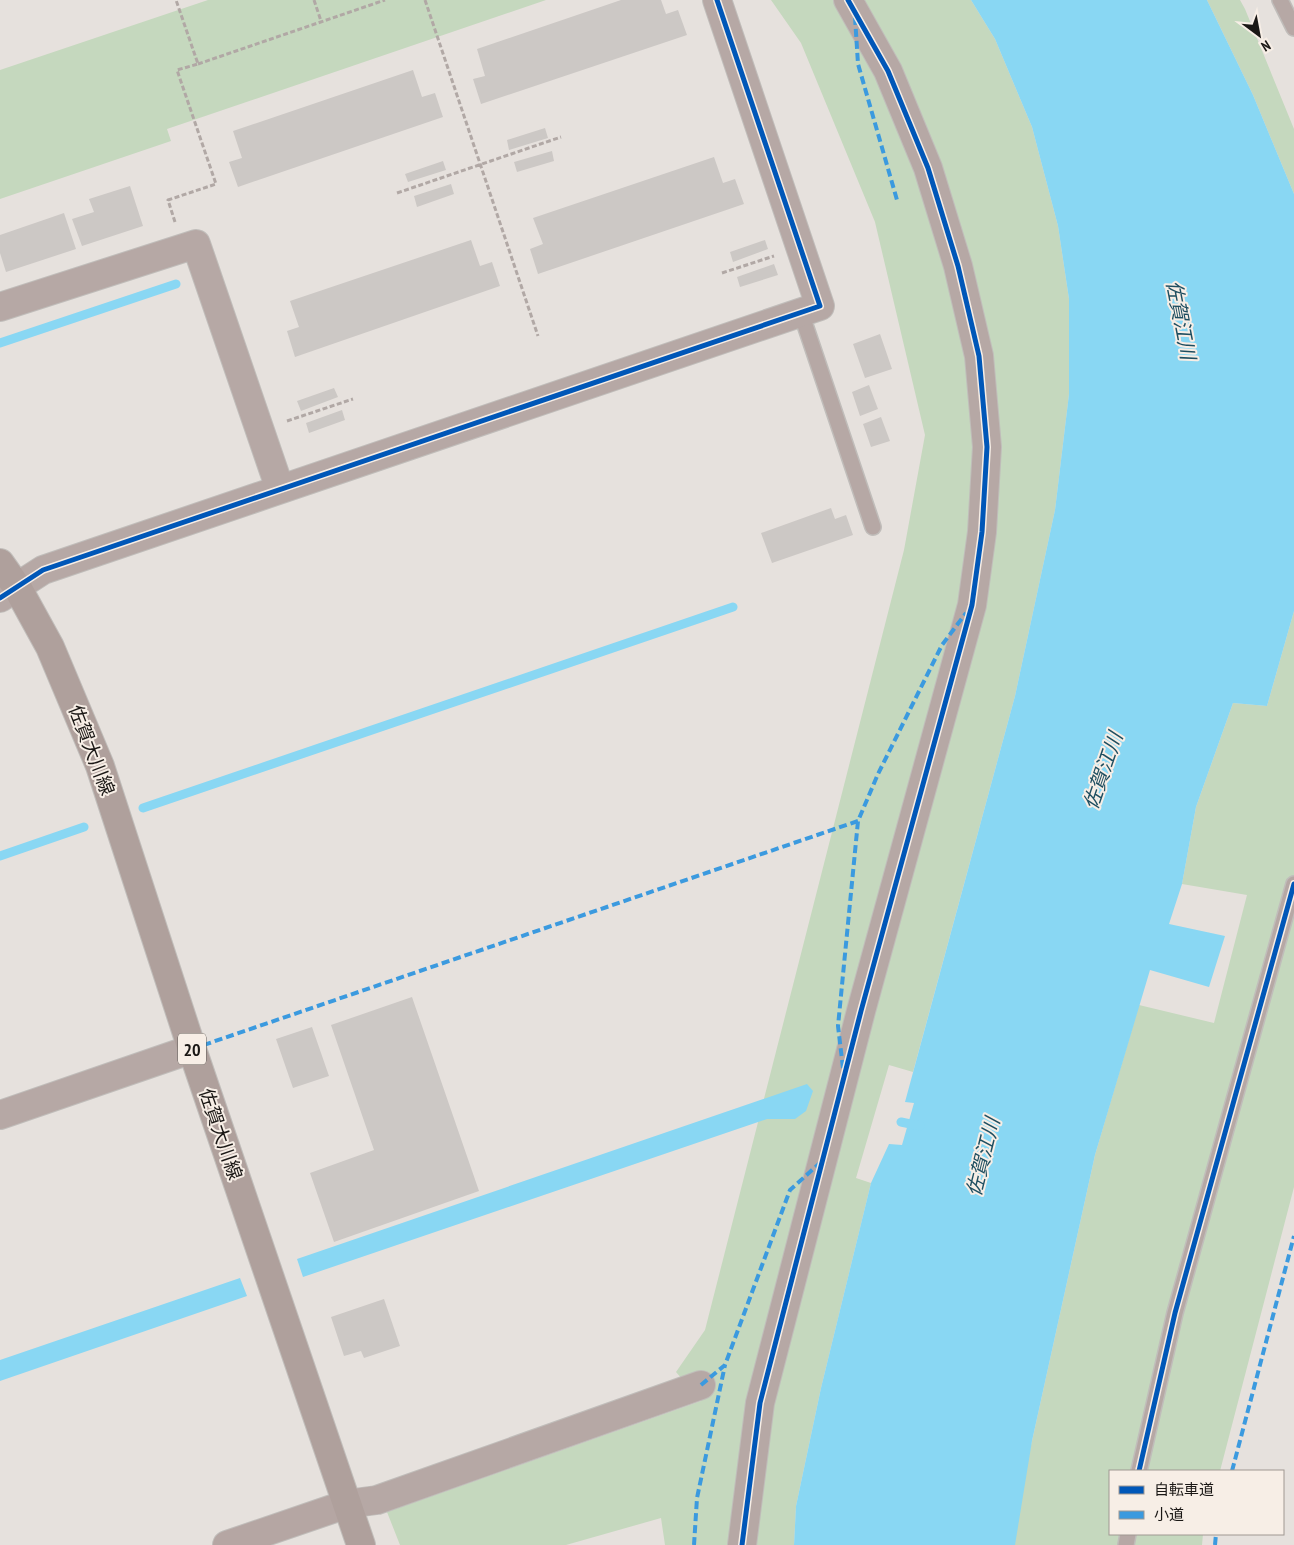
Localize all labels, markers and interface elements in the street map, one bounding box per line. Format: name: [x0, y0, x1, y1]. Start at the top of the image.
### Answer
north arrow: [1234, 10, 1284, 60]
text: N: [1258, 36, 1274, 56]
water label: 佐賀江川: [1161, 278, 1202, 364]
street label: 佐賀大川線: [64, 701, 120, 799]
water label: 佐賀江川: [1078, 727, 1129, 813]
road number: 20: [178, 1034, 206, 1064]
street label: 佐賀大川線: [194, 1085, 248, 1183]
water label: 佐賀江川: [961, 1113, 1006, 1199]
legend: [1109, 1470, 1284, 1535]
text: 自転車道: [1154, 1480, 1214, 1499]
text: 小道: [1154, 1505, 1184, 1524]

